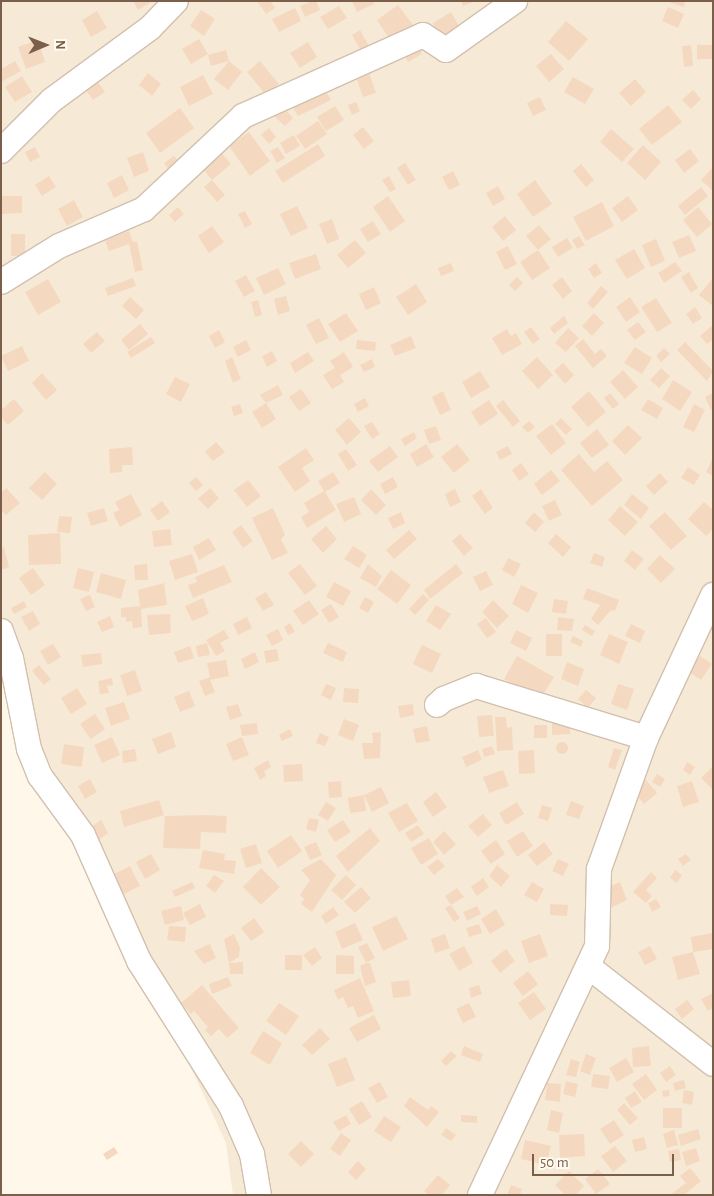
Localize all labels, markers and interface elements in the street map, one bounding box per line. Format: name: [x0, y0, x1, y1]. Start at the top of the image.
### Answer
north arrow: [20, 20, 70, 70]
text: N: [53, 40, 67, 50]
scale bar: [534, 1144, 676, 1176]
text: 50 m: [540, 1155, 569, 1170]

